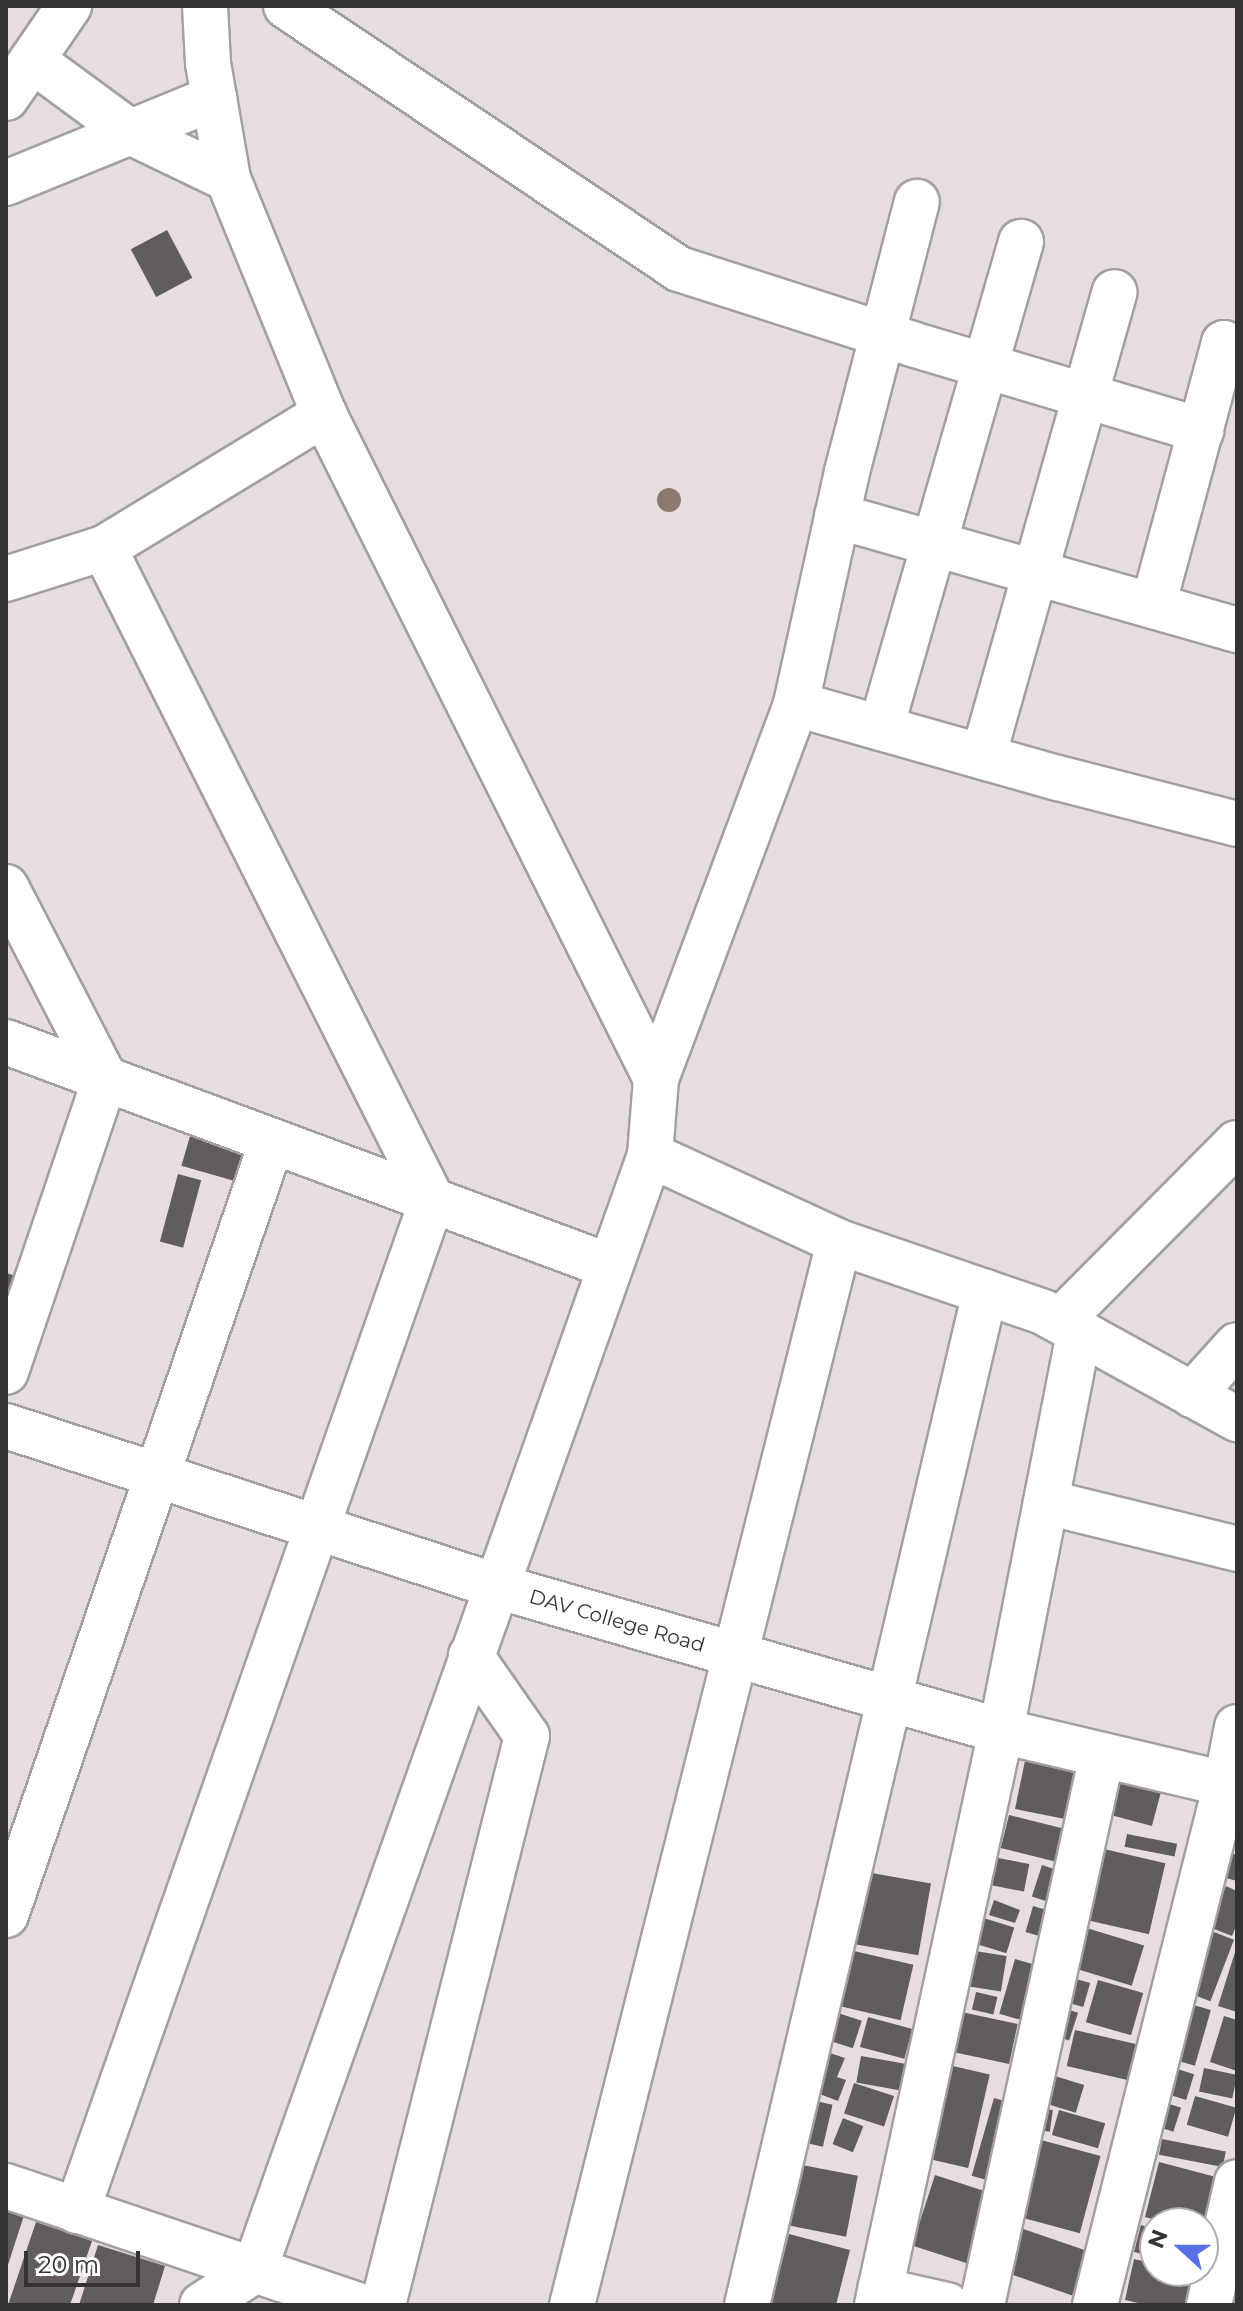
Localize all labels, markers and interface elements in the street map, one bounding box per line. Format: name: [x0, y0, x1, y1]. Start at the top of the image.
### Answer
street label: DAV College Road: [526, 1584, 708, 1658]
north arrow: [1139, 2207, 1219, 2287]
text: N: [1142, 2226, 1174, 2252]
scale bar: [28, 2235, 144, 2285]
text: 20 m: [38, 2250, 99, 2279]

